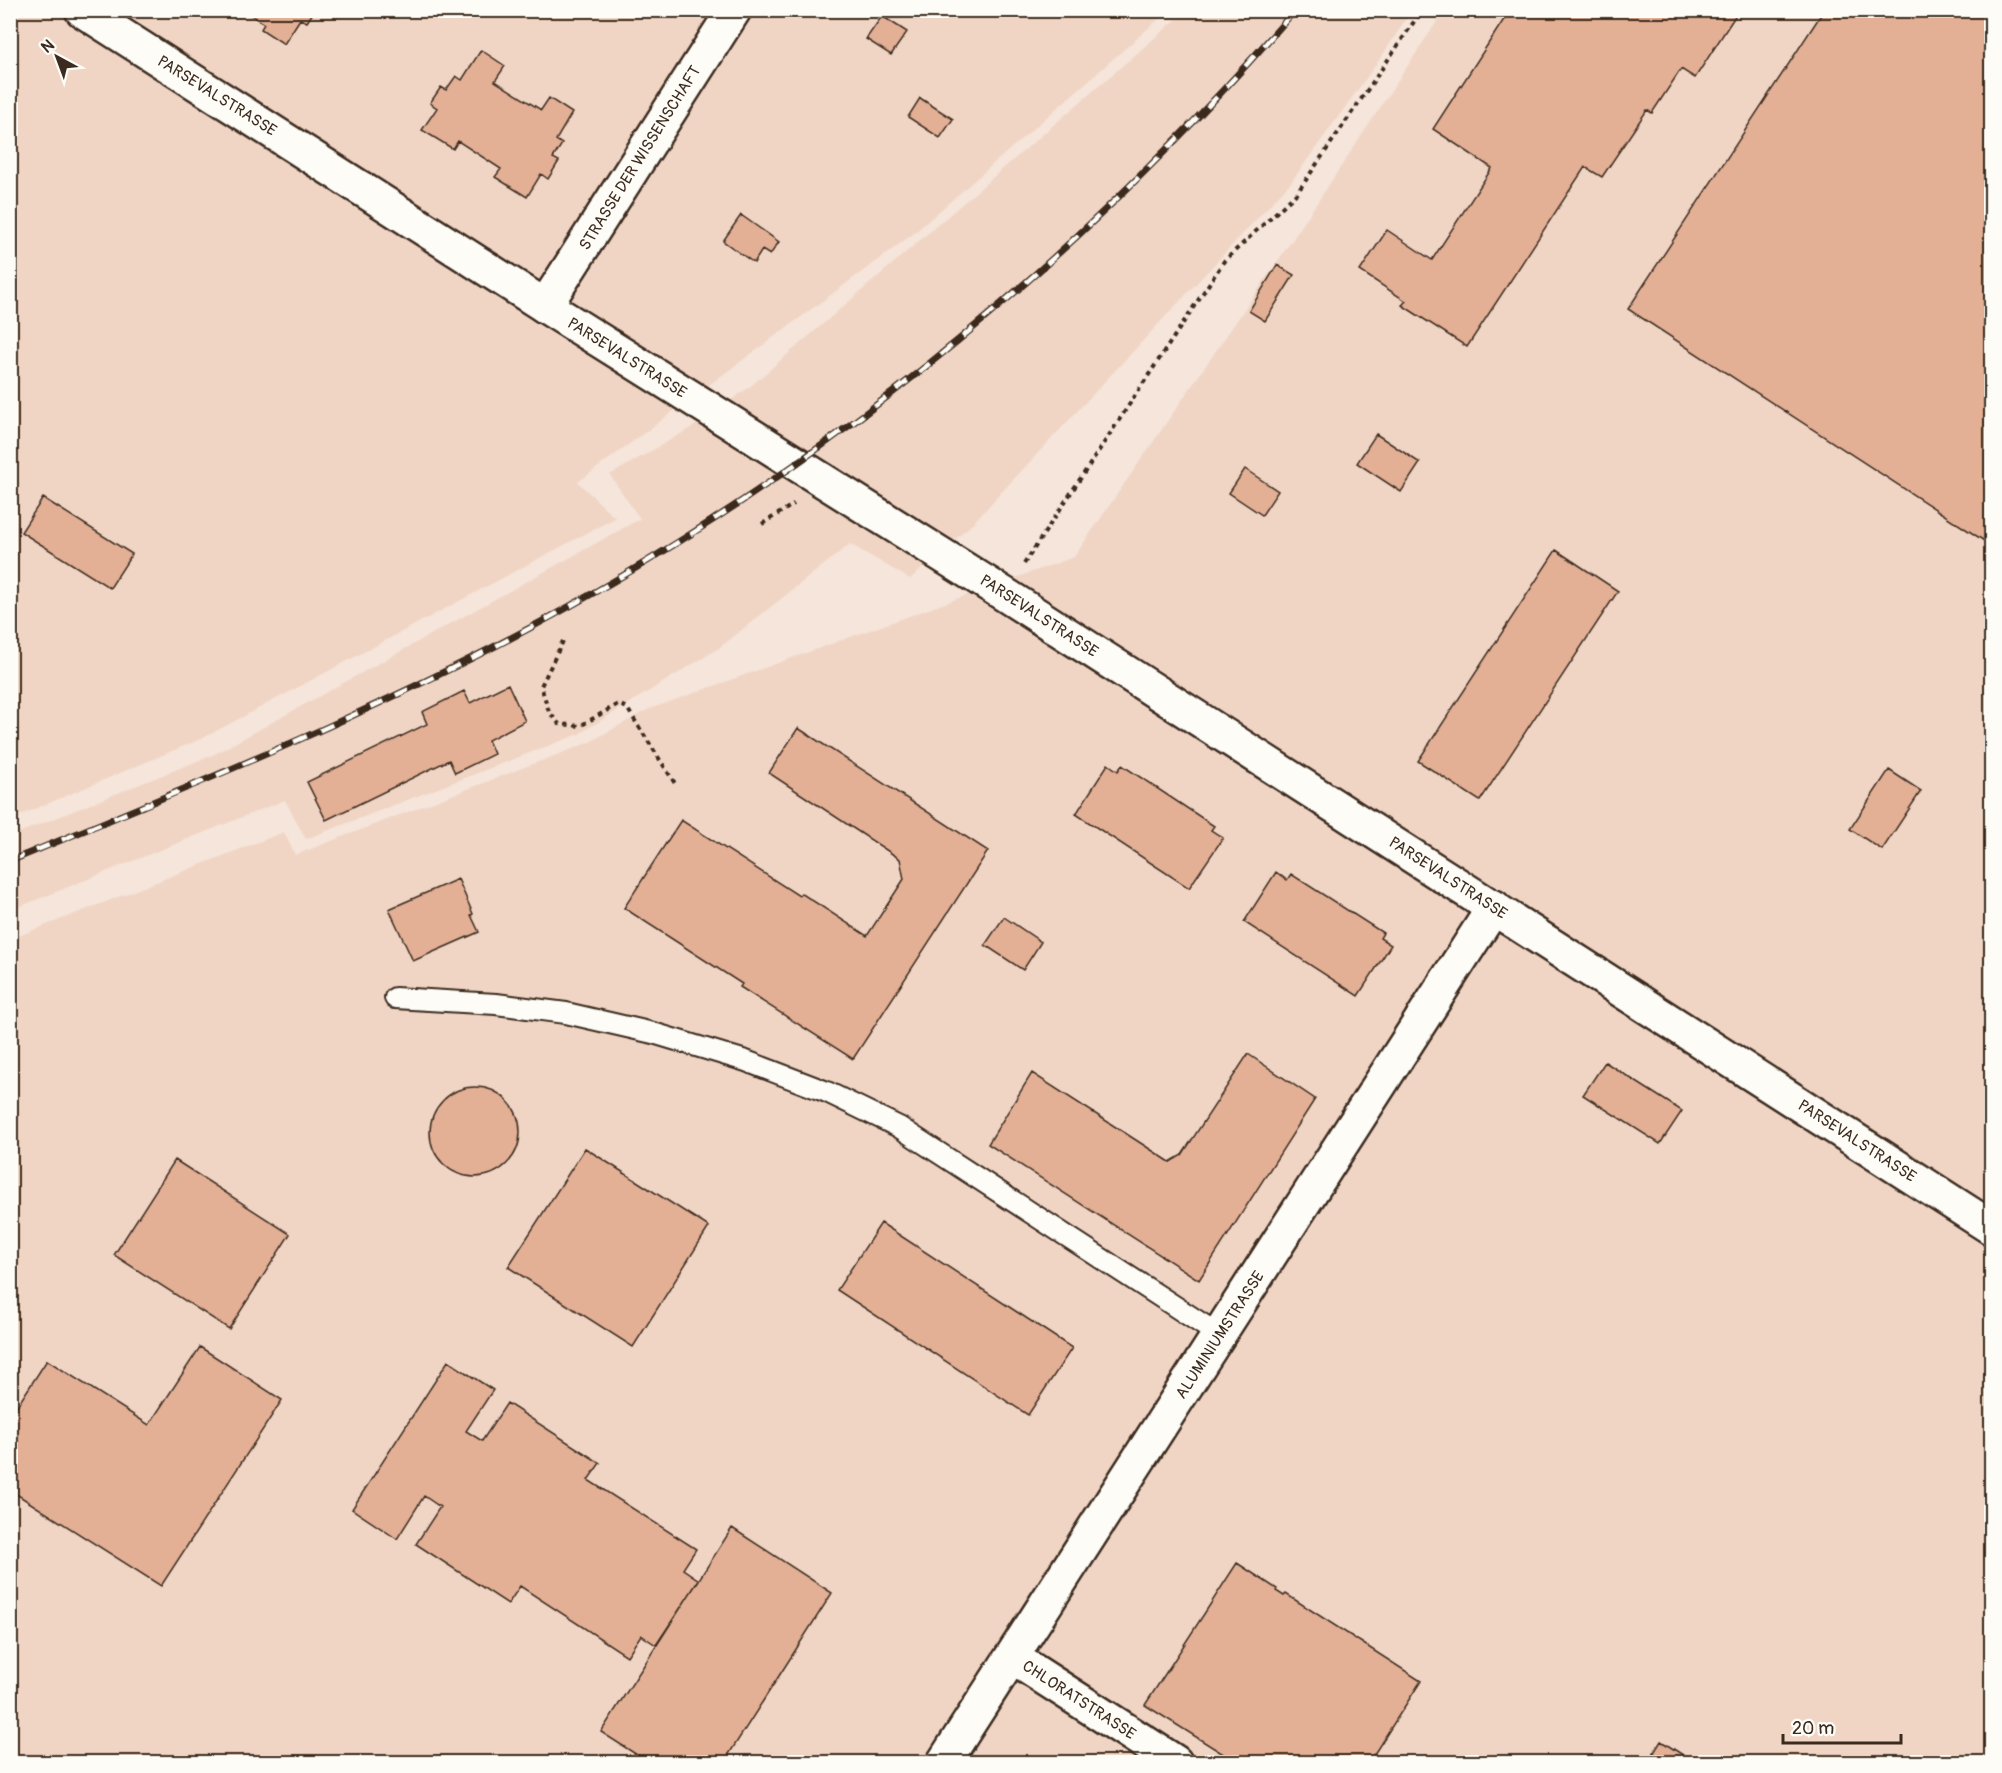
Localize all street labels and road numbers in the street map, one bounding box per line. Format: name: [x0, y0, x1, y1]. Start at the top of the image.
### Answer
street label: PARSEVALSTRASSE: [154, 51, 280, 141]
street label: STRASSE DER WISSENSCHAFT: [575, 62, 705, 254]
street label: PARSEVALSTRASSE: [564, 313, 690, 403]
street label: PARSEVALSTRASSE: [976, 570, 1102, 662]
street label: PARSEVALSTRASSE: [1385, 832, 1511, 924]
street label: PARSEVALSTRASSE: [1794, 1095, 1920, 1187]
street label: ALUMINIUMSTRASSE: [1171, 1267, 1269, 1403]
street label: CHLORATSTRASSE: [1019, 1656, 1139, 1744]

